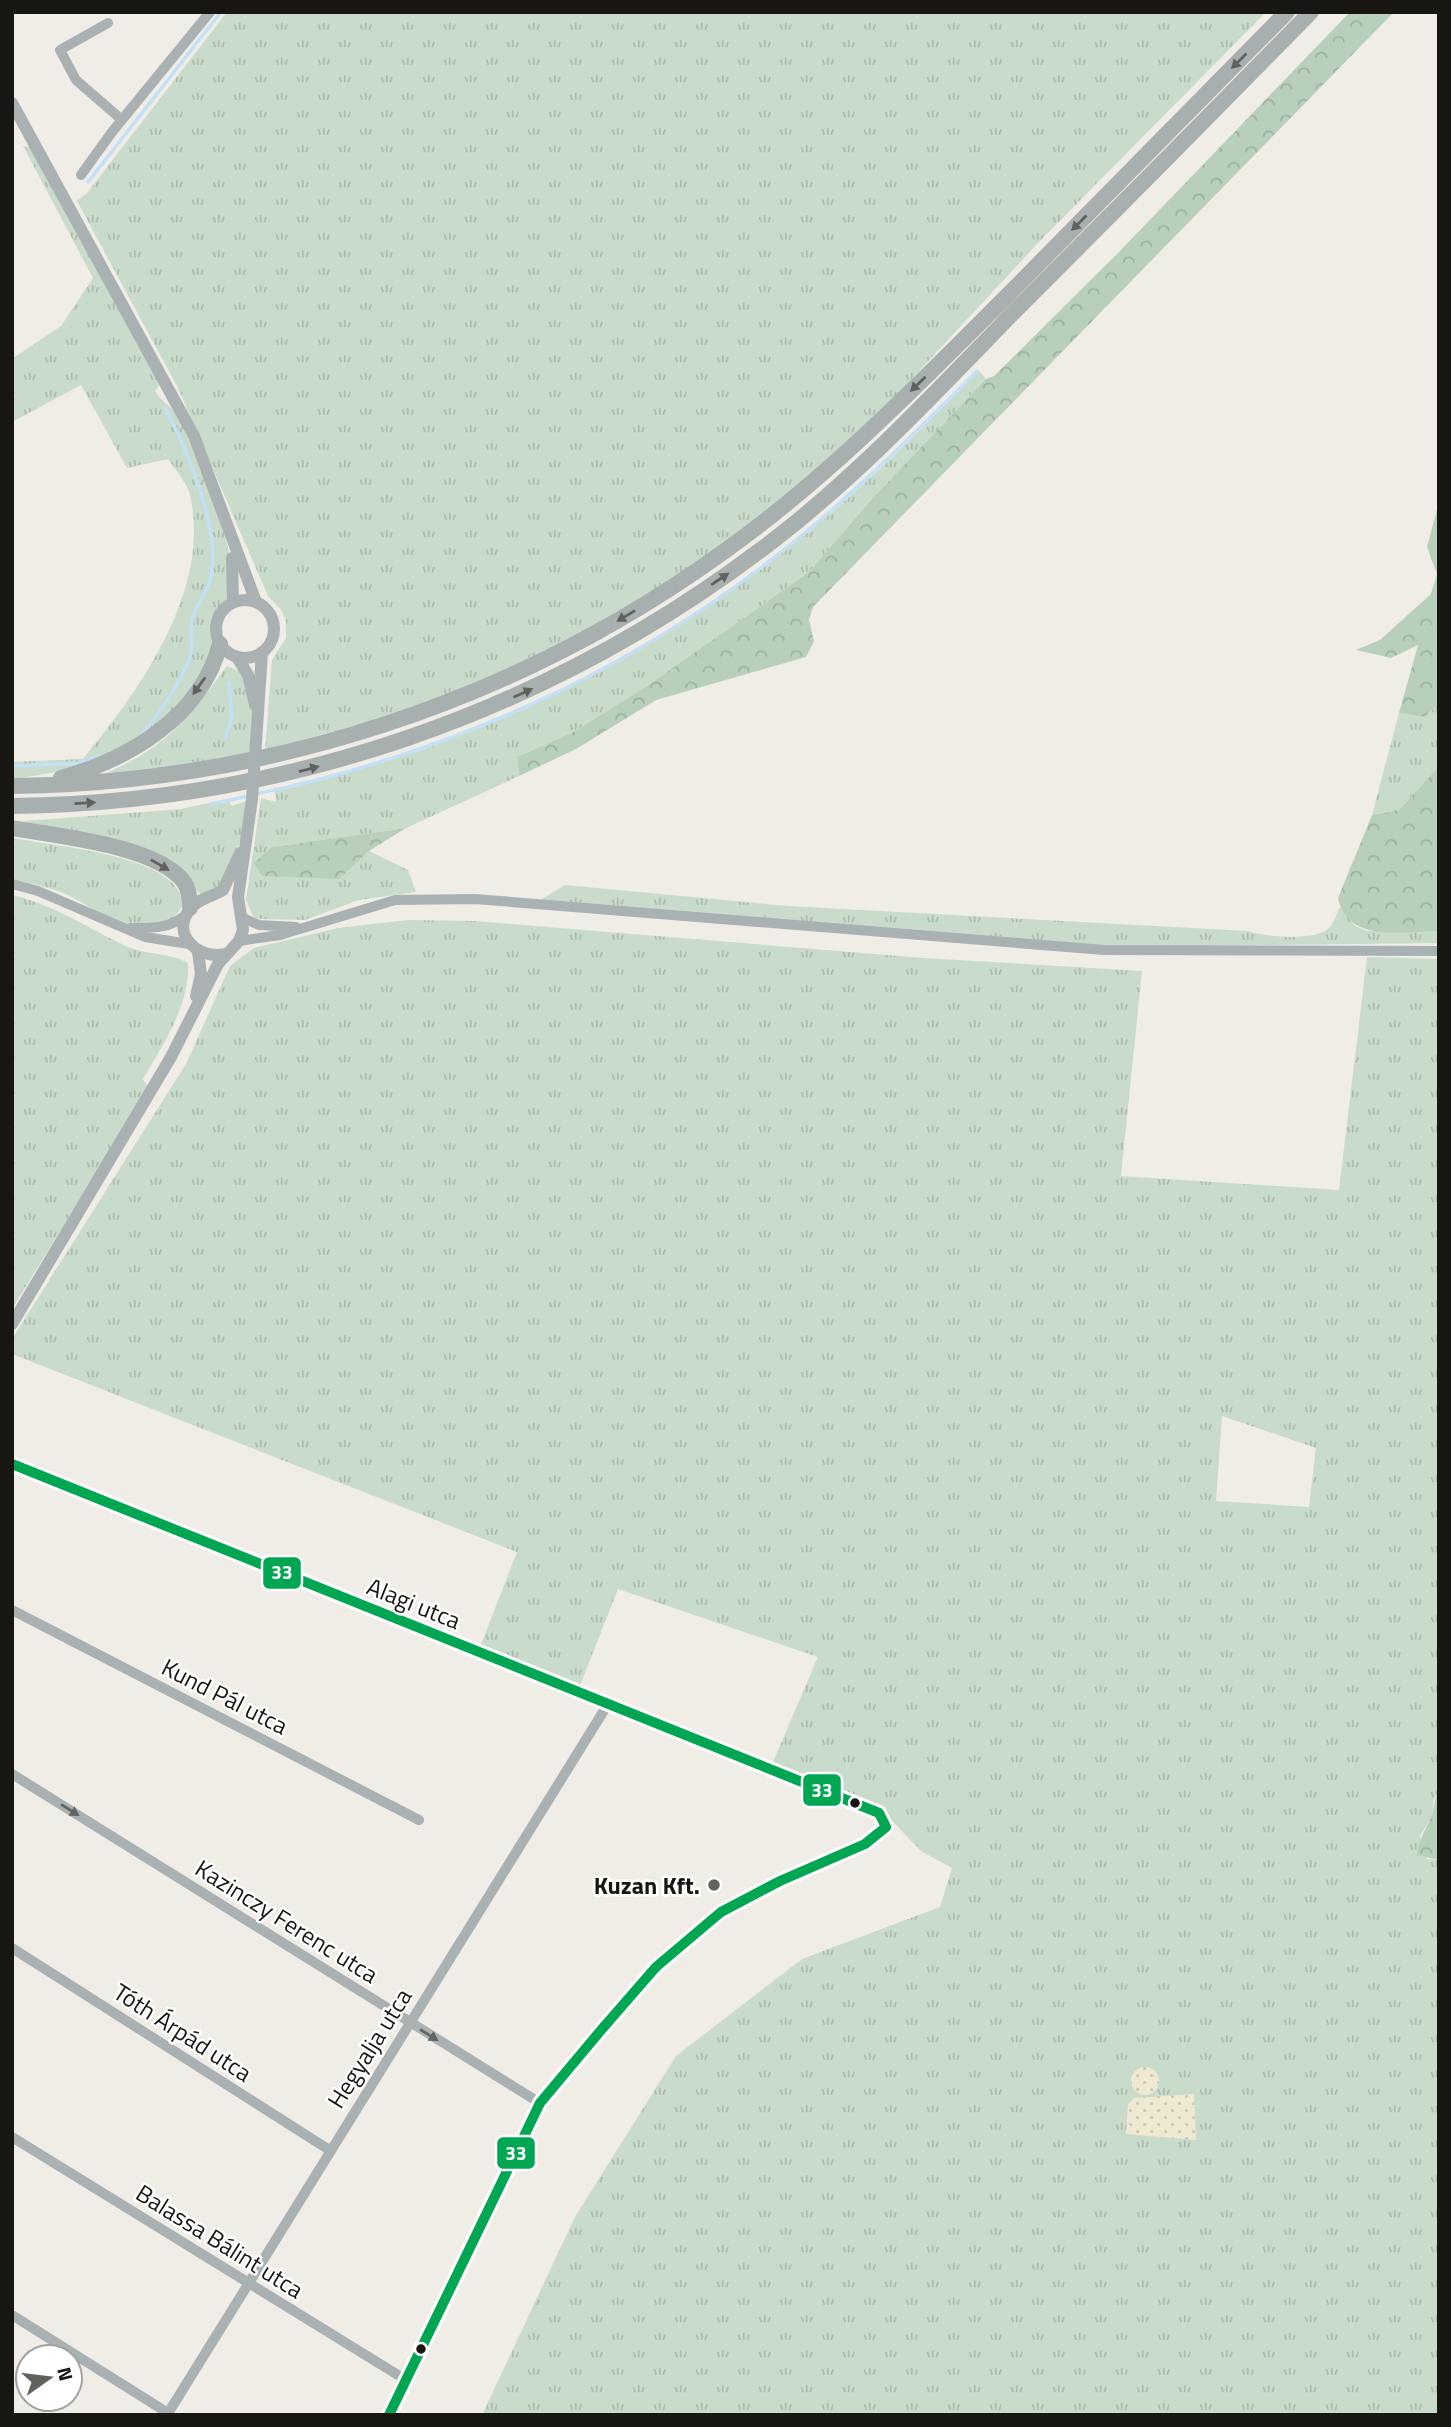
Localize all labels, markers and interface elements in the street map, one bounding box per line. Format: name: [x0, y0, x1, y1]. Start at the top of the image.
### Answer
one-way arrow: [1231, 52, 1247, 69]
one-way arrow: [1071, 215, 1087, 231]
one-way arrow: [910, 375, 927, 391]
one-way arrow: [711, 572, 729, 586]
one-way arrow: [616, 610, 635, 622]
one-way arrow: [192, 676, 206, 695]
one-way arrow: [513, 687, 534, 698]
one-way arrow: [299, 763, 320, 773]
one-way arrow: [74, 798, 96, 809]
one-way arrow: [151, 859, 170, 871]
line badge: 33: [262, 1556, 302, 1590]
text: 33: [271, 1557, 293, 1586]
street label: Alagi utca: [362, 1568, 466, 1638]
street label: Kund Pál utca: [156, 1649, 294, 1743]
line badge: 33: [802, 1773, 842, 1807]
text: 33: [811, 1775, 833, 1804]
unlabelled marker: [848, 1796, 862, 1810]
one-way arrow: [61, 1804, 80, 1817]
street label: Kazinczy Ferenc utca: [189, 1850, 385, 1992]
place label: Kuzan Kft.: [594, 1867, 700, 1903]
marker: Kuzan Kft.: [706, 1877, 722, 1893]
street label: Tóth Árpád utca: [107, 1974, 259, 2090]
street label: Hegyalja utca: [318, 1981, 420, 2115]
one-way arrow: [420, 2028, 439, 2041]
line badge: 33: [496, 2136, 536, 2170]
text: 33: [505, 2138, 527, 2167]
street label: Balassa Bálint utca: [129, 2175, 311, 2307]
unlabelled marker: [414, 2342, 428, 2356]
north arrow: [14, 2343, 84, 2413]
text: N: [50, 2364, 82, 2384]

